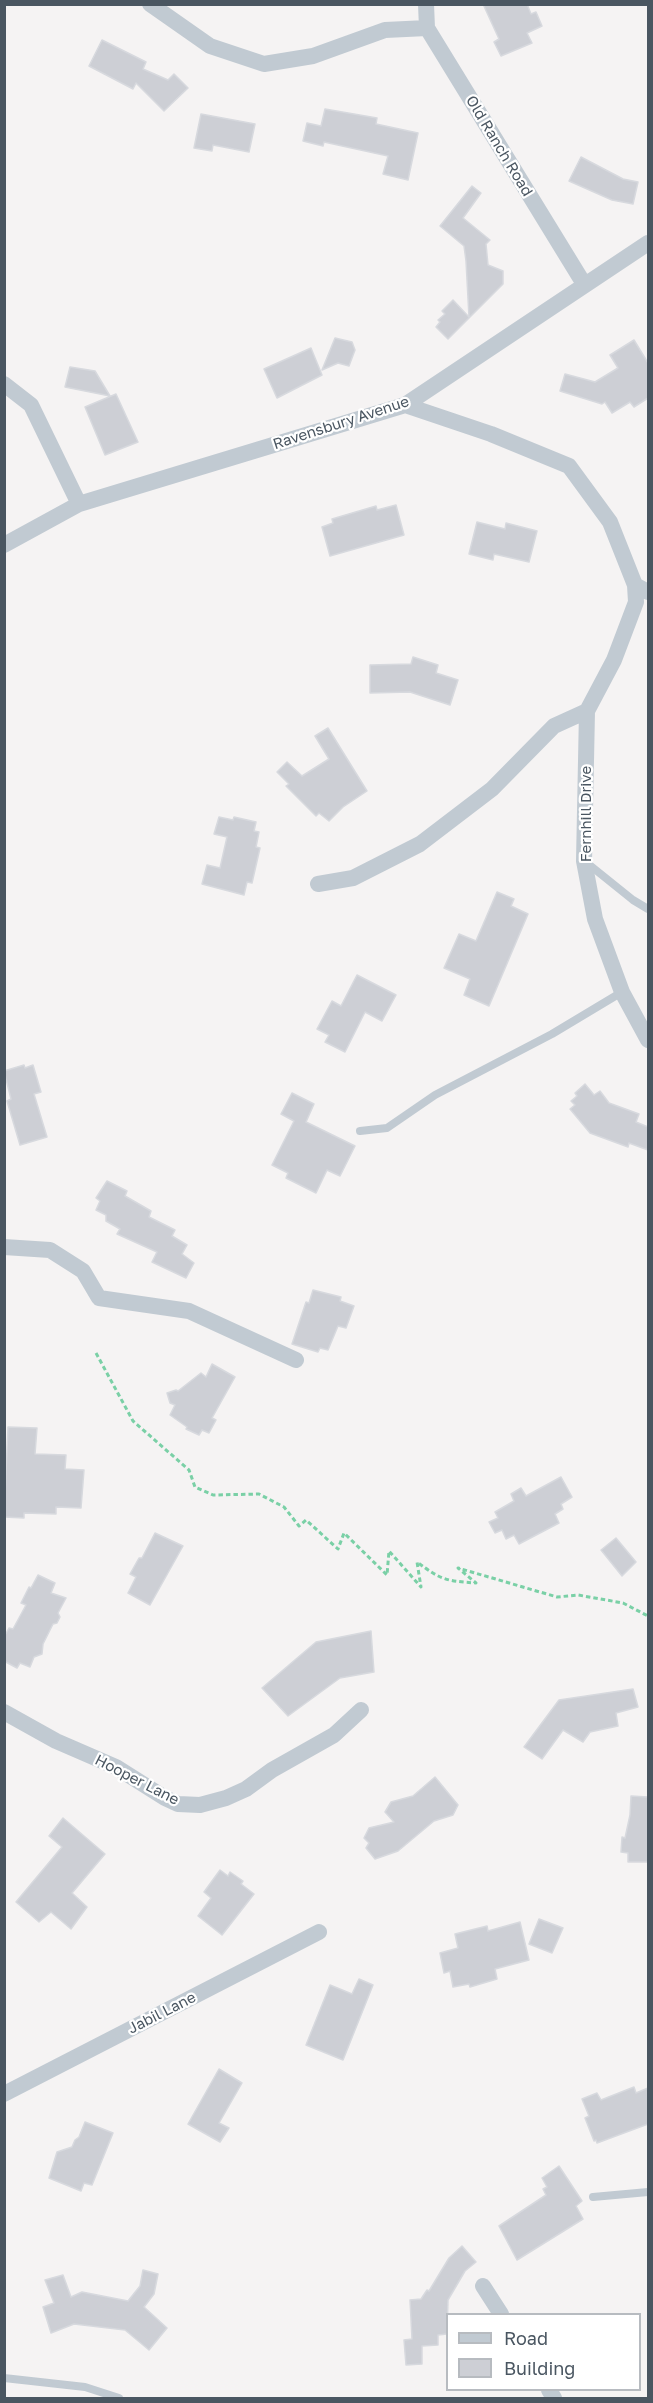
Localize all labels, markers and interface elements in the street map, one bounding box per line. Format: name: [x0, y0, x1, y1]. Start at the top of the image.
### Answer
street label: Old Ranch Road: [462, 92, 536, 200]
street label: Ravensbury Avenue: [271, 393, 411, 453]
street label: Fernhill Drive: [577, 766, 595, 862]
street label: Hooper Lane: [92, 1751, 182, 1809]
street label: Jabil Lane: [125, 1988, 199, 2038]
legend: [446, 2313, 641, 2391]
text: Road: [504, 2327, 548, 2349]
text: Building: [504, 2357, 575, 2379]

